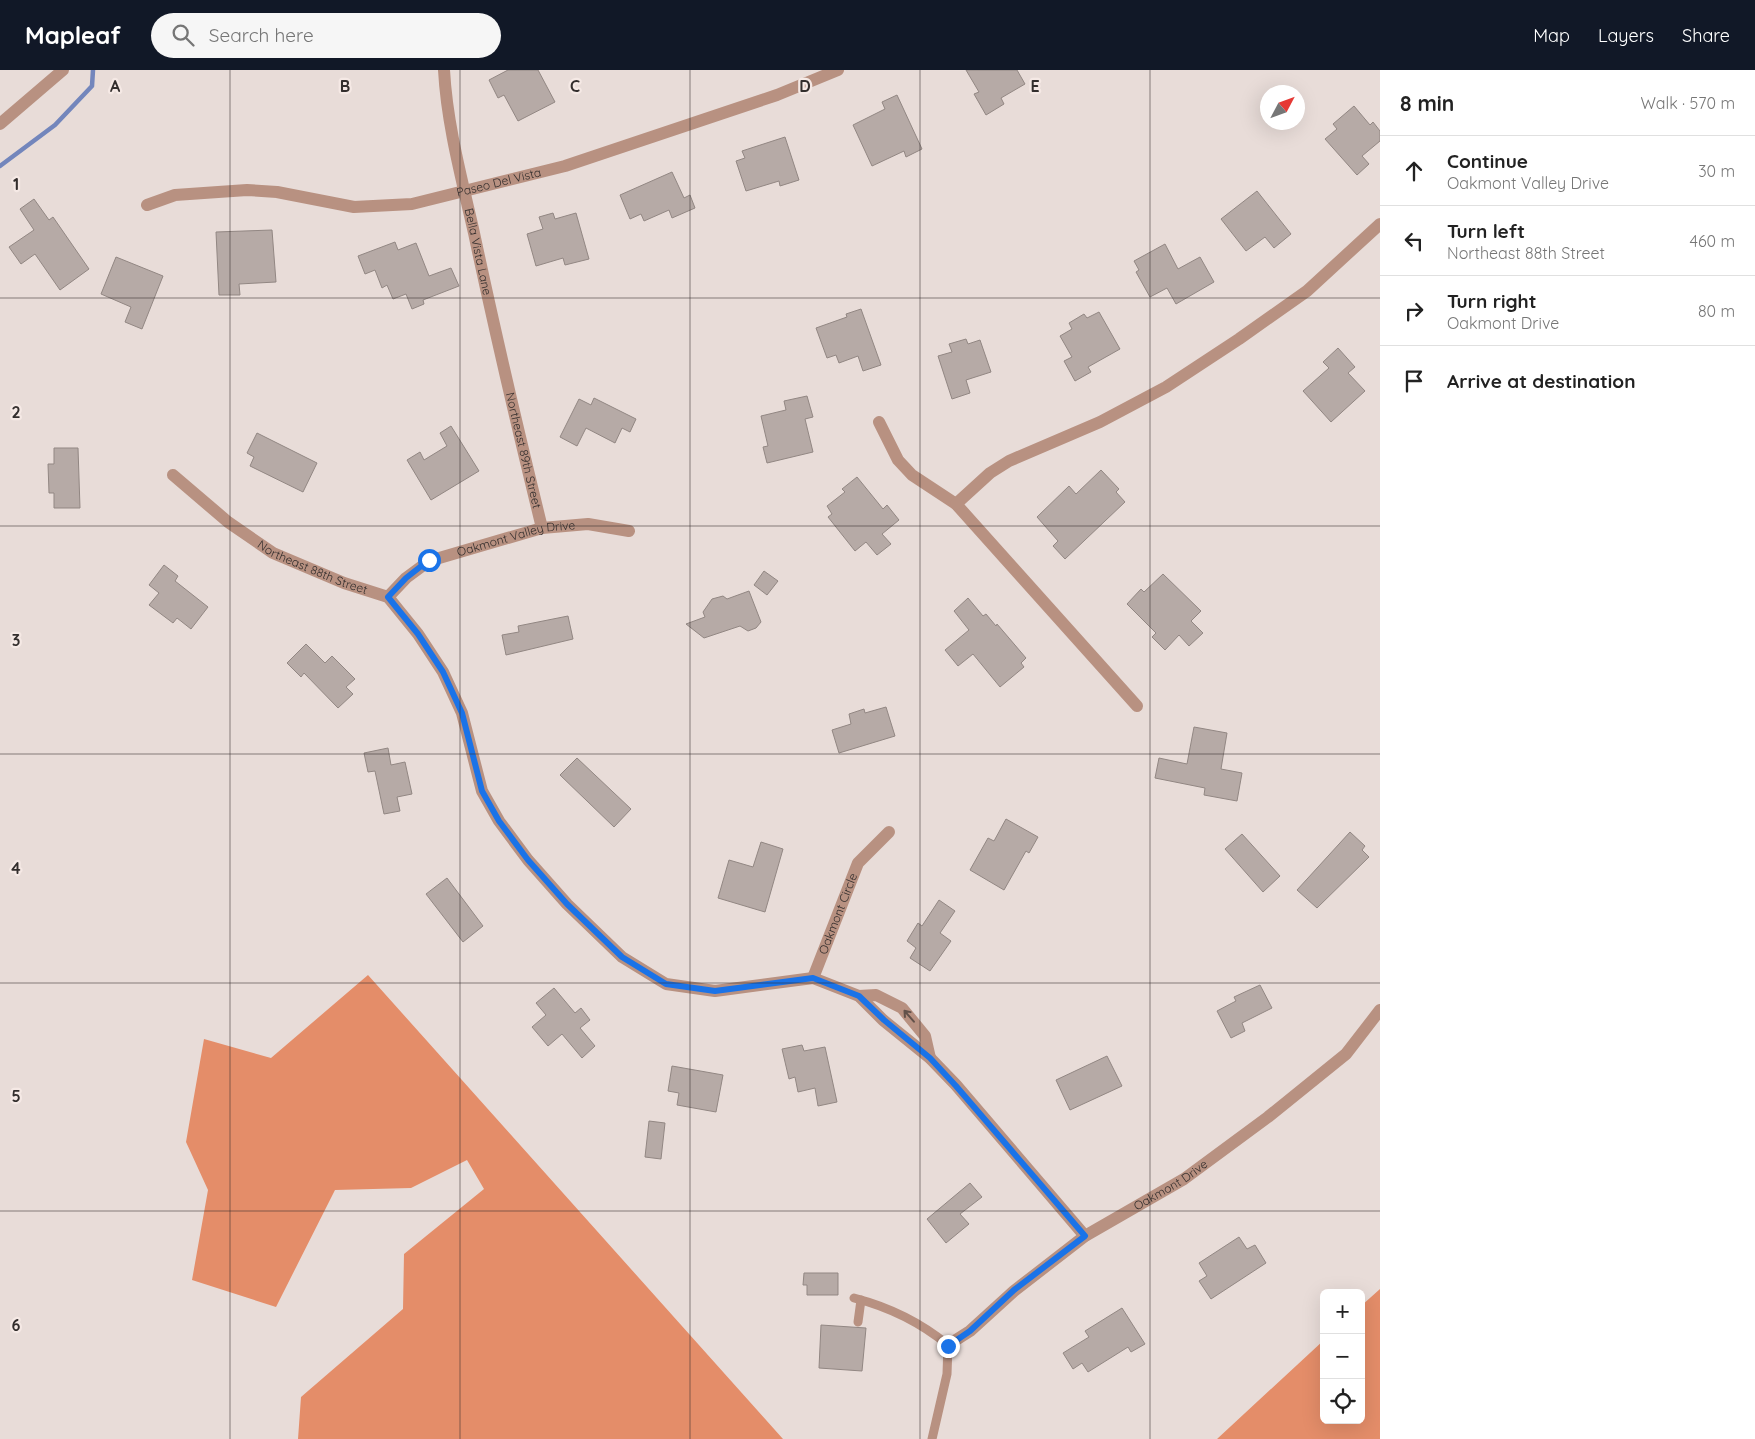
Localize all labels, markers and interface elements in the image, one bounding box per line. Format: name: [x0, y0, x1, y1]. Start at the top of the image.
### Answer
search box: [151, 13, 501, 58]
text: Mapleaf: [25, 20, 121, 50]
icon: search: [169, 21, 197, 49]
text: Search here: [209, 23, 314, 47]
text: Map: [1533, 24, 1570, 47]
text: Layers: [1598, 24, 1654, 47]
text: Share: [1682, 24, 1730, 47]
text: A: [110, 76, 121, 96]
text: B: [340, 76, 350, 96]
text: C: [570, 76, 580, 96]
text: D: [799, 76, 811, 96]
text: E: [1030, 76, 1040, 96]
north arrow: [1260, 85, 1305, 130]
text: 8 min: [1400, 90, 1454, 116]
text: Walk · 570 m: [1640, 93, 1735, 113]
text: Continue: [1447, 149, 1528, 173]
icon: ahead: [1400, 157, 1428, 185]
text: 30 m: [1698, 161, 1735, 181]
street label: Paseo Del Vista: [455, 164, 543, 200]
text: Oakmont Valley Drive: [1447, 173, 1609, 193]
text: 1: [13, 174, 19, 194]
street label: Bella Vista Lane: [462, 207, 495, 297]
text: Turn left: [1447, 219, 1525, 243]
icon: left: [1400, 227, 1428, 255]
text: 460 m: [1689, 231, 1735, 251]
text: Northeast 88th Street: [1447, 243, 1605, 263]
text: Turn right: [1447, 289, 1536, 313]
icon: right: [1400, 297, 1428, 325]
text: 80 m: [1698, 301, 1735, 321]
text: Oakmont Drive: [1447, 313, 1559, 333]
icon: arrive: [1400, 367, 1428, 395]
text: Arrive at destination: [1447, 369, 1636, 393]
street label: Northeast 89th Street: [503, 391, 545, 510]
text: 2: [11, 402, 21, 422]
street label: Oakmont Valley Drive: [455, 517, 576, 559]
street label: Northeast 88th Street: [255, 537, 370, 597]
route start: [418, 549, 441, 572]
text: 3: [12, 630, 20, 650]
text: 4: [11, 858, 21, 878]
street label: Oakmont Circle: [815, 871, 860, 956]
one-way arrow: [903, 1010, 914, 1023]
text: 5: [11, 1086, 21, 1106]
street label: Oakmont Drive: [1131, 1156, 1211, 1213]
map controls: [1320, 1289, 1365, 1424]
button: +: [1320, 1289, 1365, 1334]
text: 6: [12, 1315, 21, 1335]
button: −: [1320, 1334, 1365, 1379]
route end: [937, 1335, 960, 1358]
button: locate: [1320, 1379, 1365, 1424]

